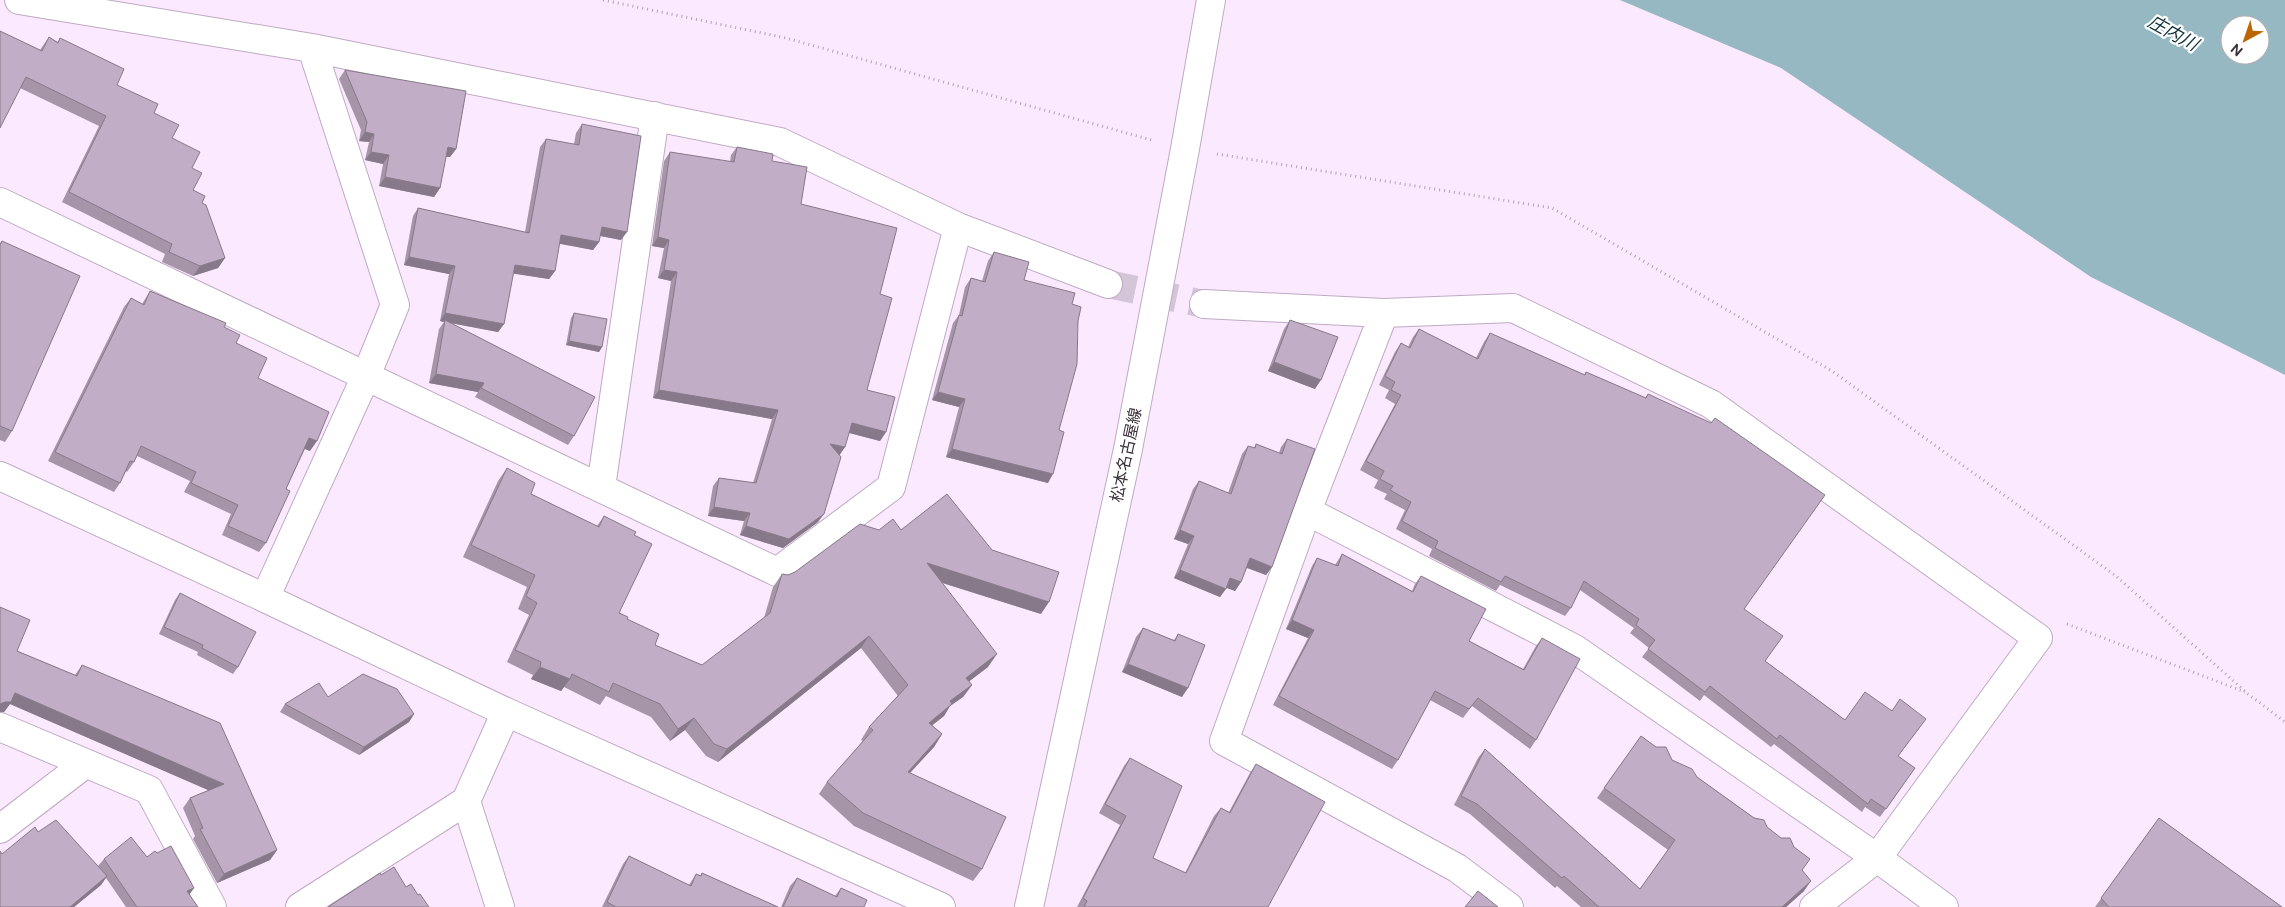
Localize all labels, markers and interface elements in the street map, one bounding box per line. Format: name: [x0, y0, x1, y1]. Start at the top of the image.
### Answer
water label: 庄内川: [2144, 9, 2204, 58]
north arrow: [2220, 15, 2270, 65]
text: N: [2227, 40, 2246, 60]
street label: 松本名古屋線: [1106, 406, 1146, 504]

